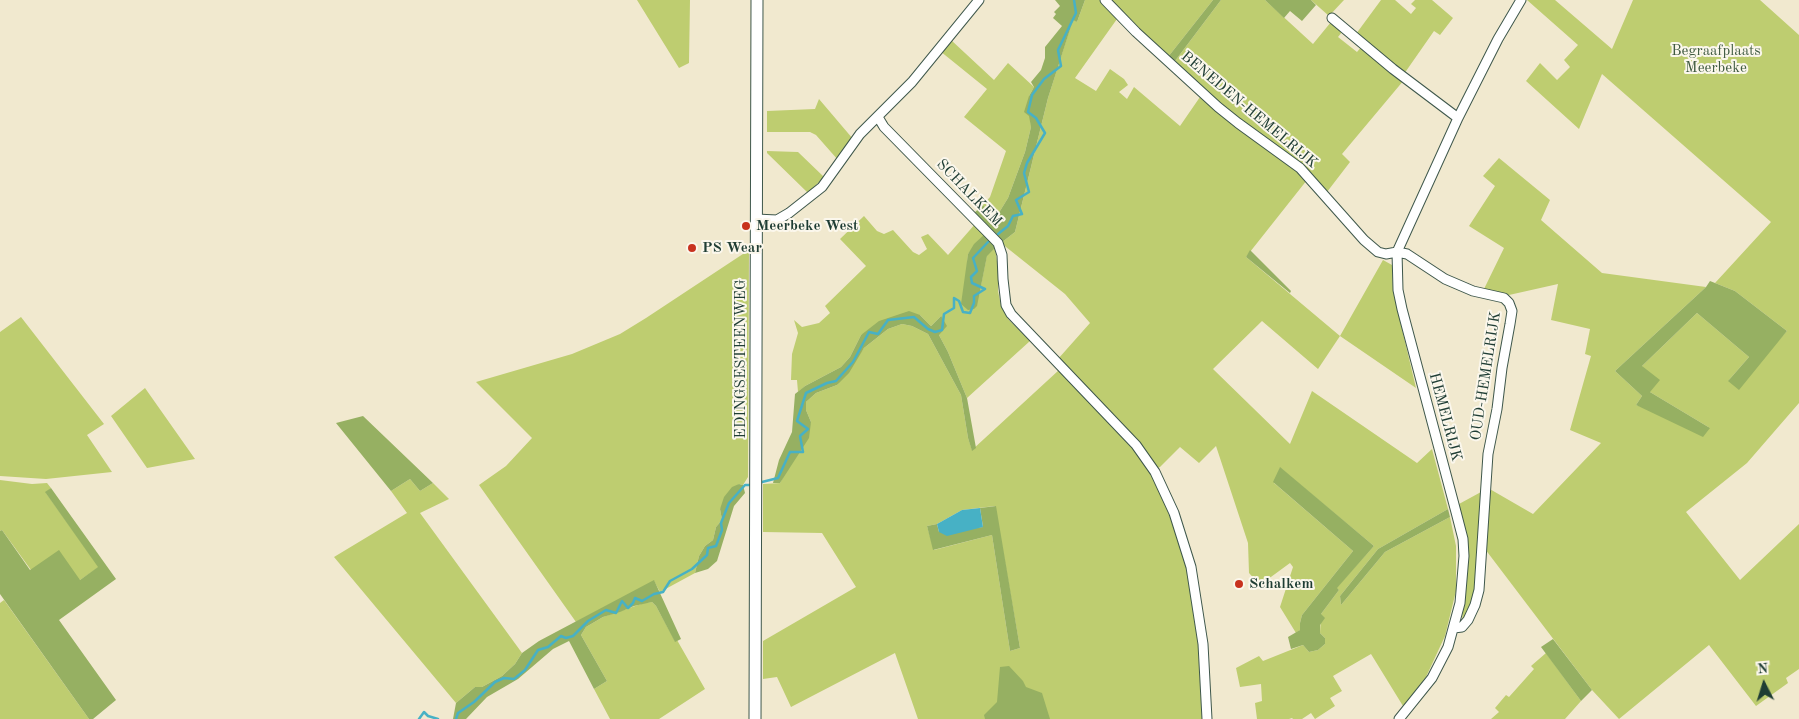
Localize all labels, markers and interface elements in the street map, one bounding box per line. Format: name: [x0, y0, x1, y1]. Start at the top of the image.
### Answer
park label: Begraafplaats Meerbeke: [1671, 42, 1761, 77]
street label: BENEDEN-HEMELRIJK: [1177, 48, 1321, 172]
street label: SCHALKEM: [932, 155, 1006, 231]
place label: Meerbeke West: [756, 217, 858, 235]
marker: Meerbeke West: [740, 220, 752, 232]
place label: PS Wear: [702, 239, 762, 257]
marker: PS Wear: [686, 242, 698, 254]
street label: EDINGSESTEENWEG: [732, 279, 750, 439]
street label: OUD-HEMELRIJK: [1467, 310, 1505, 442]
street label: HEMELRIJK: [1425, 371, 1465, 463]
place label: Schalkem: [1249, 575, 1313, 593]
marker: Schalkem: [1233, 578, 1245, 590]
north arrow: [1739, 659, 1789, 709]
text: N: [1757, 662, 1769, 676]

